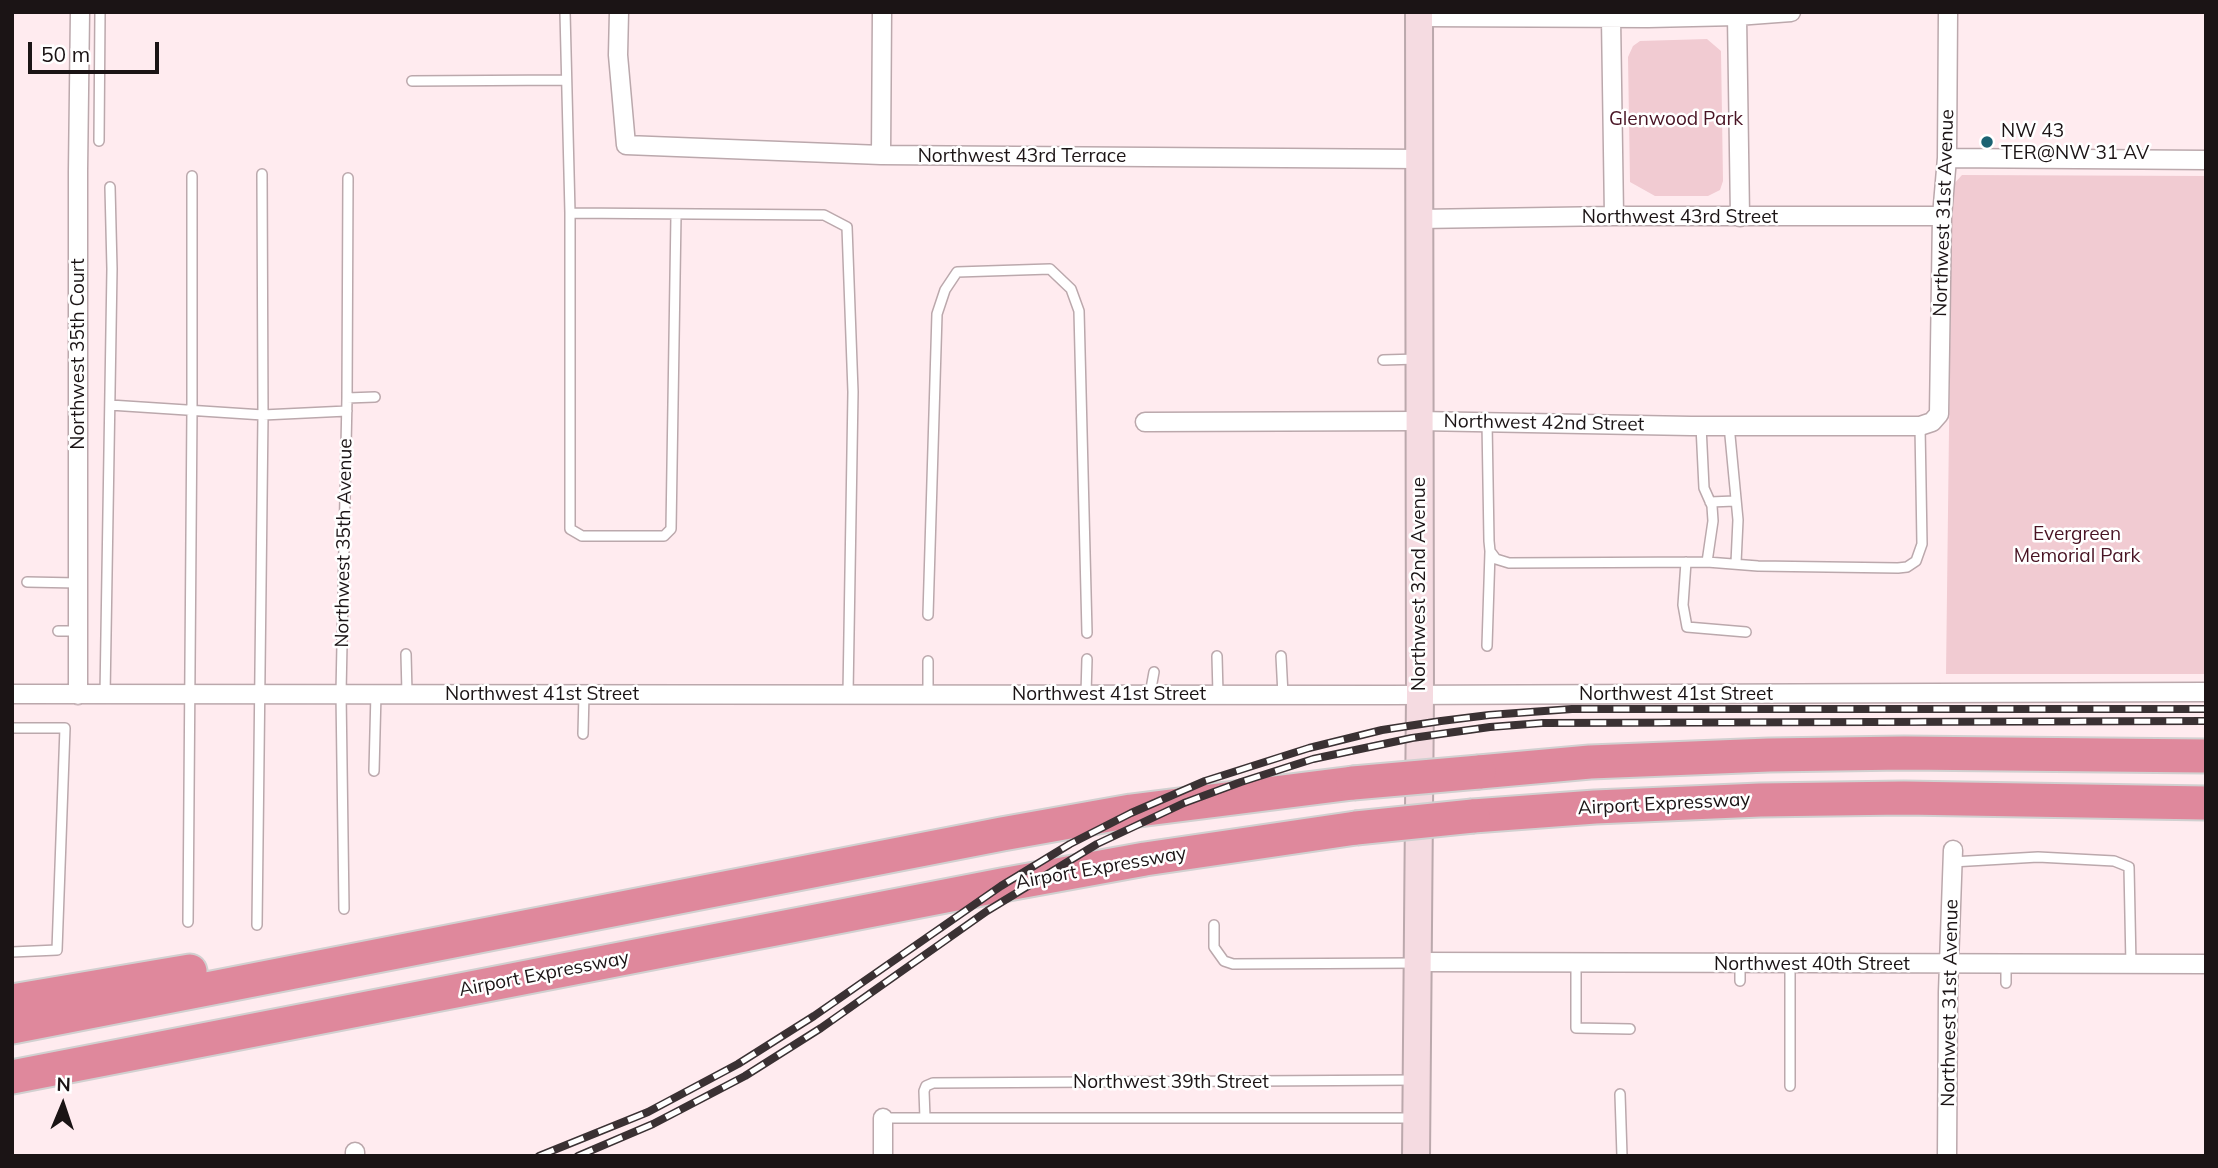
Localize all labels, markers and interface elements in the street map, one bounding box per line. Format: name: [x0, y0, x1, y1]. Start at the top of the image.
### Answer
scale bar: [32, 28, 163, 72]
text: 50 m: [41, 41, 90, 67]
park label: Glenwood Park: [1609, 108, 1743, 130]
street label: Northwest 31st Avenue: [1929, 109, 1959, 317]
place label: NW 43 TER@NW 31 AV: [2001, 120, 2149, 164]
marker: NW 43 TER@NW 31 AV: [1979, 134, 1995, 150]
street label: Northwest 43rd Terrace: [918, 145, 1126, 167]
street label: Northwest 43rd Street: [1582, 206, 1778, 228]
street label: Northwest 35th Court: [67, 258, 89, 450]
street label: Northwest 42nd Street: [1444, 410, 1644, 436]
street label: Northwest 35th Avenue: [331, 438, 357, 648]
street label: Northwest 32nd Avenue: [1408, 477, 1430, 691]
park label: Evergreen Memorial Park: [2014, 523, 2140, 567]
street label: Northwest 41st Street: [445, 683, 639, 705]
street label: Northwest 41st Street: [1012, 683, 1206, 705]
street label: Northwest 41st Street: [1579, 683, 1773, 705]
street label: Airport Expressway: [1577, 788, 1751, 820]
street label: Airport Expressway: [1014, 842, 1188, 894]
street label: Northwest 31st Avenue: [1937, 899, 1963, 1107]
street label: Airport Expressway: [457, 946, 631, 1002]
street label: Northwest 40th Street: [1714, 953, 1910, 975]
north arrow: [28, 1070, 98, 1140]
street label: Northwest 39th Street: [1073, 1071, 1269, 1093]
text: N: [56, 1072, 71, 1096]

